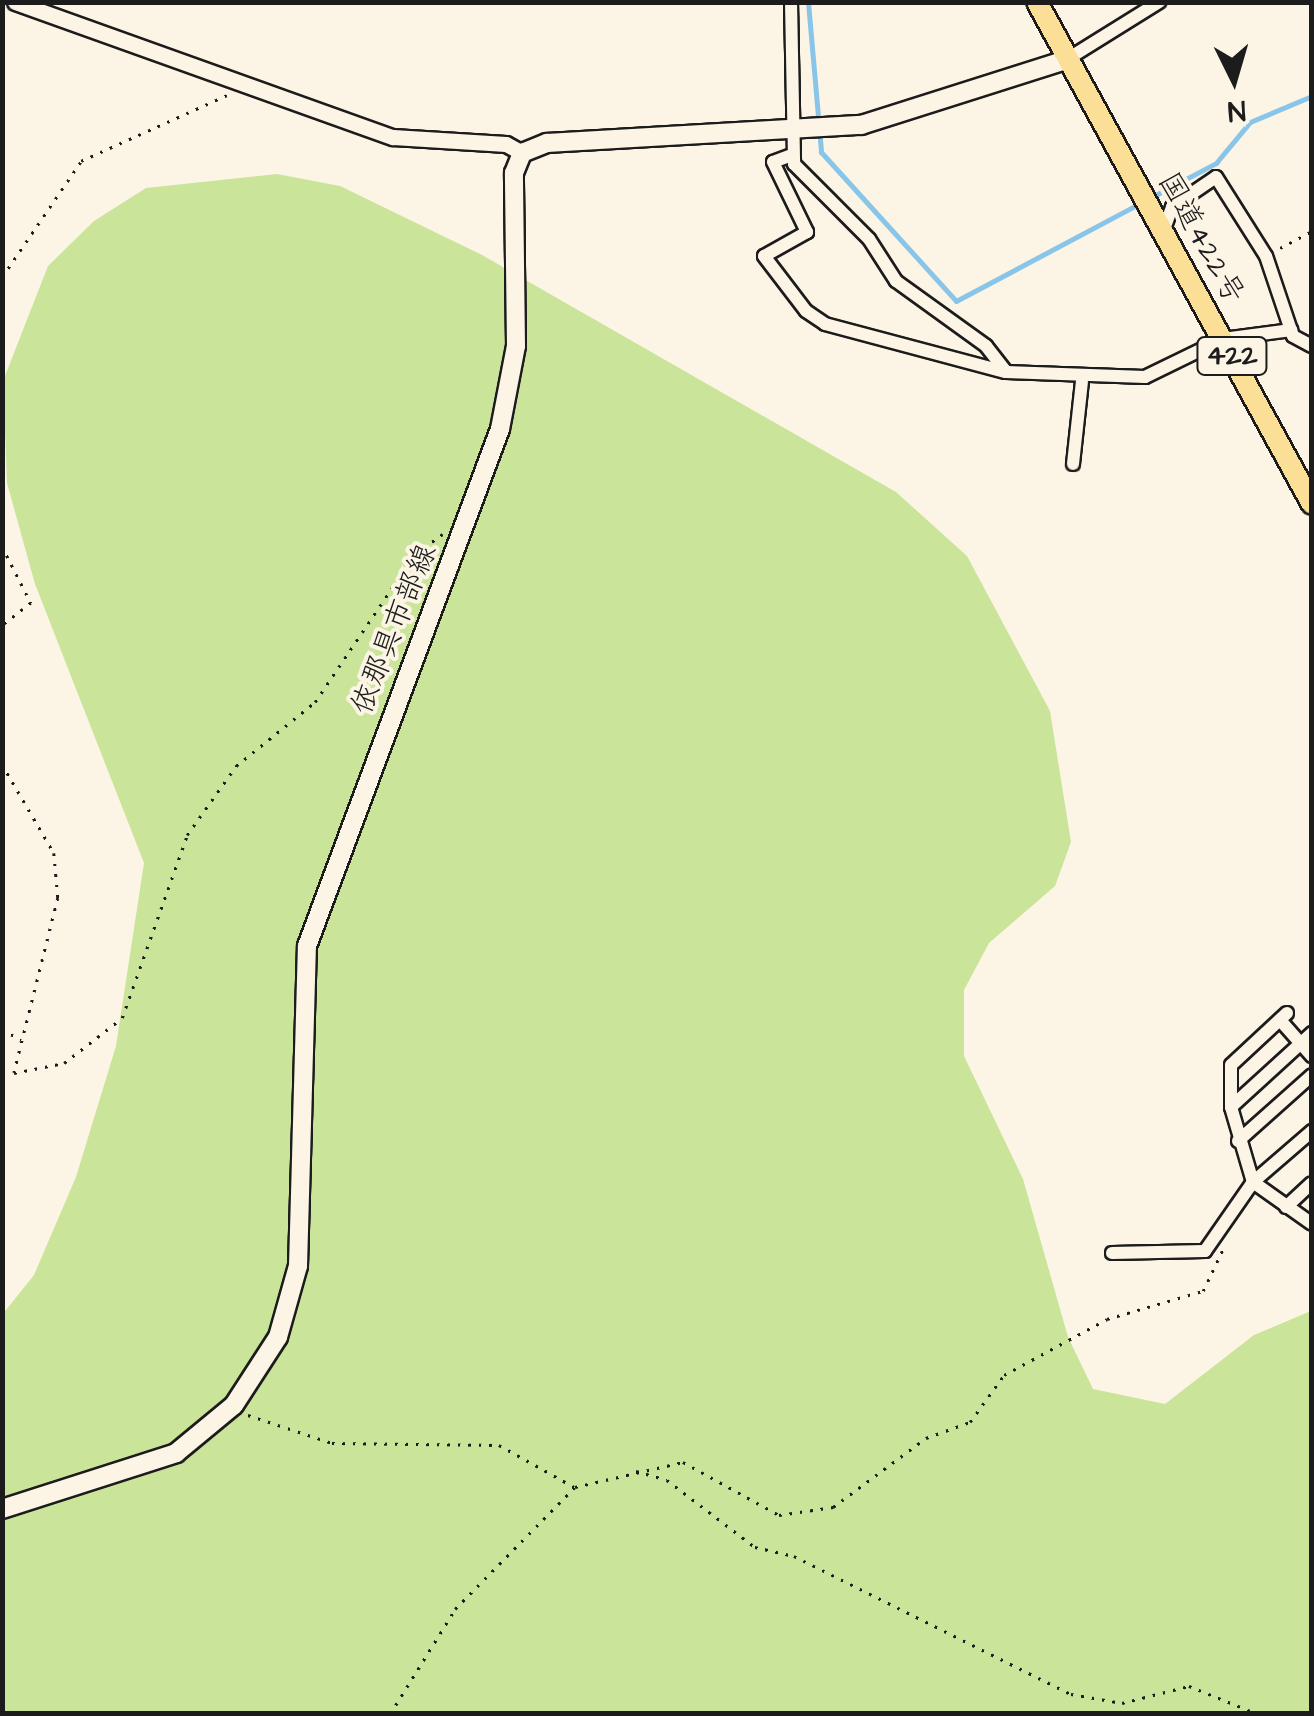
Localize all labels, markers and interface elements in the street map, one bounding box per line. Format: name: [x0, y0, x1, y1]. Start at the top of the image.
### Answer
north arrow: [1184, 30, 1284, 130]
text: N: [1226, 90, 1247, 131]
street label: 国道422号: [1150, 166, 1252, 310]
road number: 422: [1194, 333, 1270, 379]
street label: 依那具市部線: [344, 539, 444, 719]

